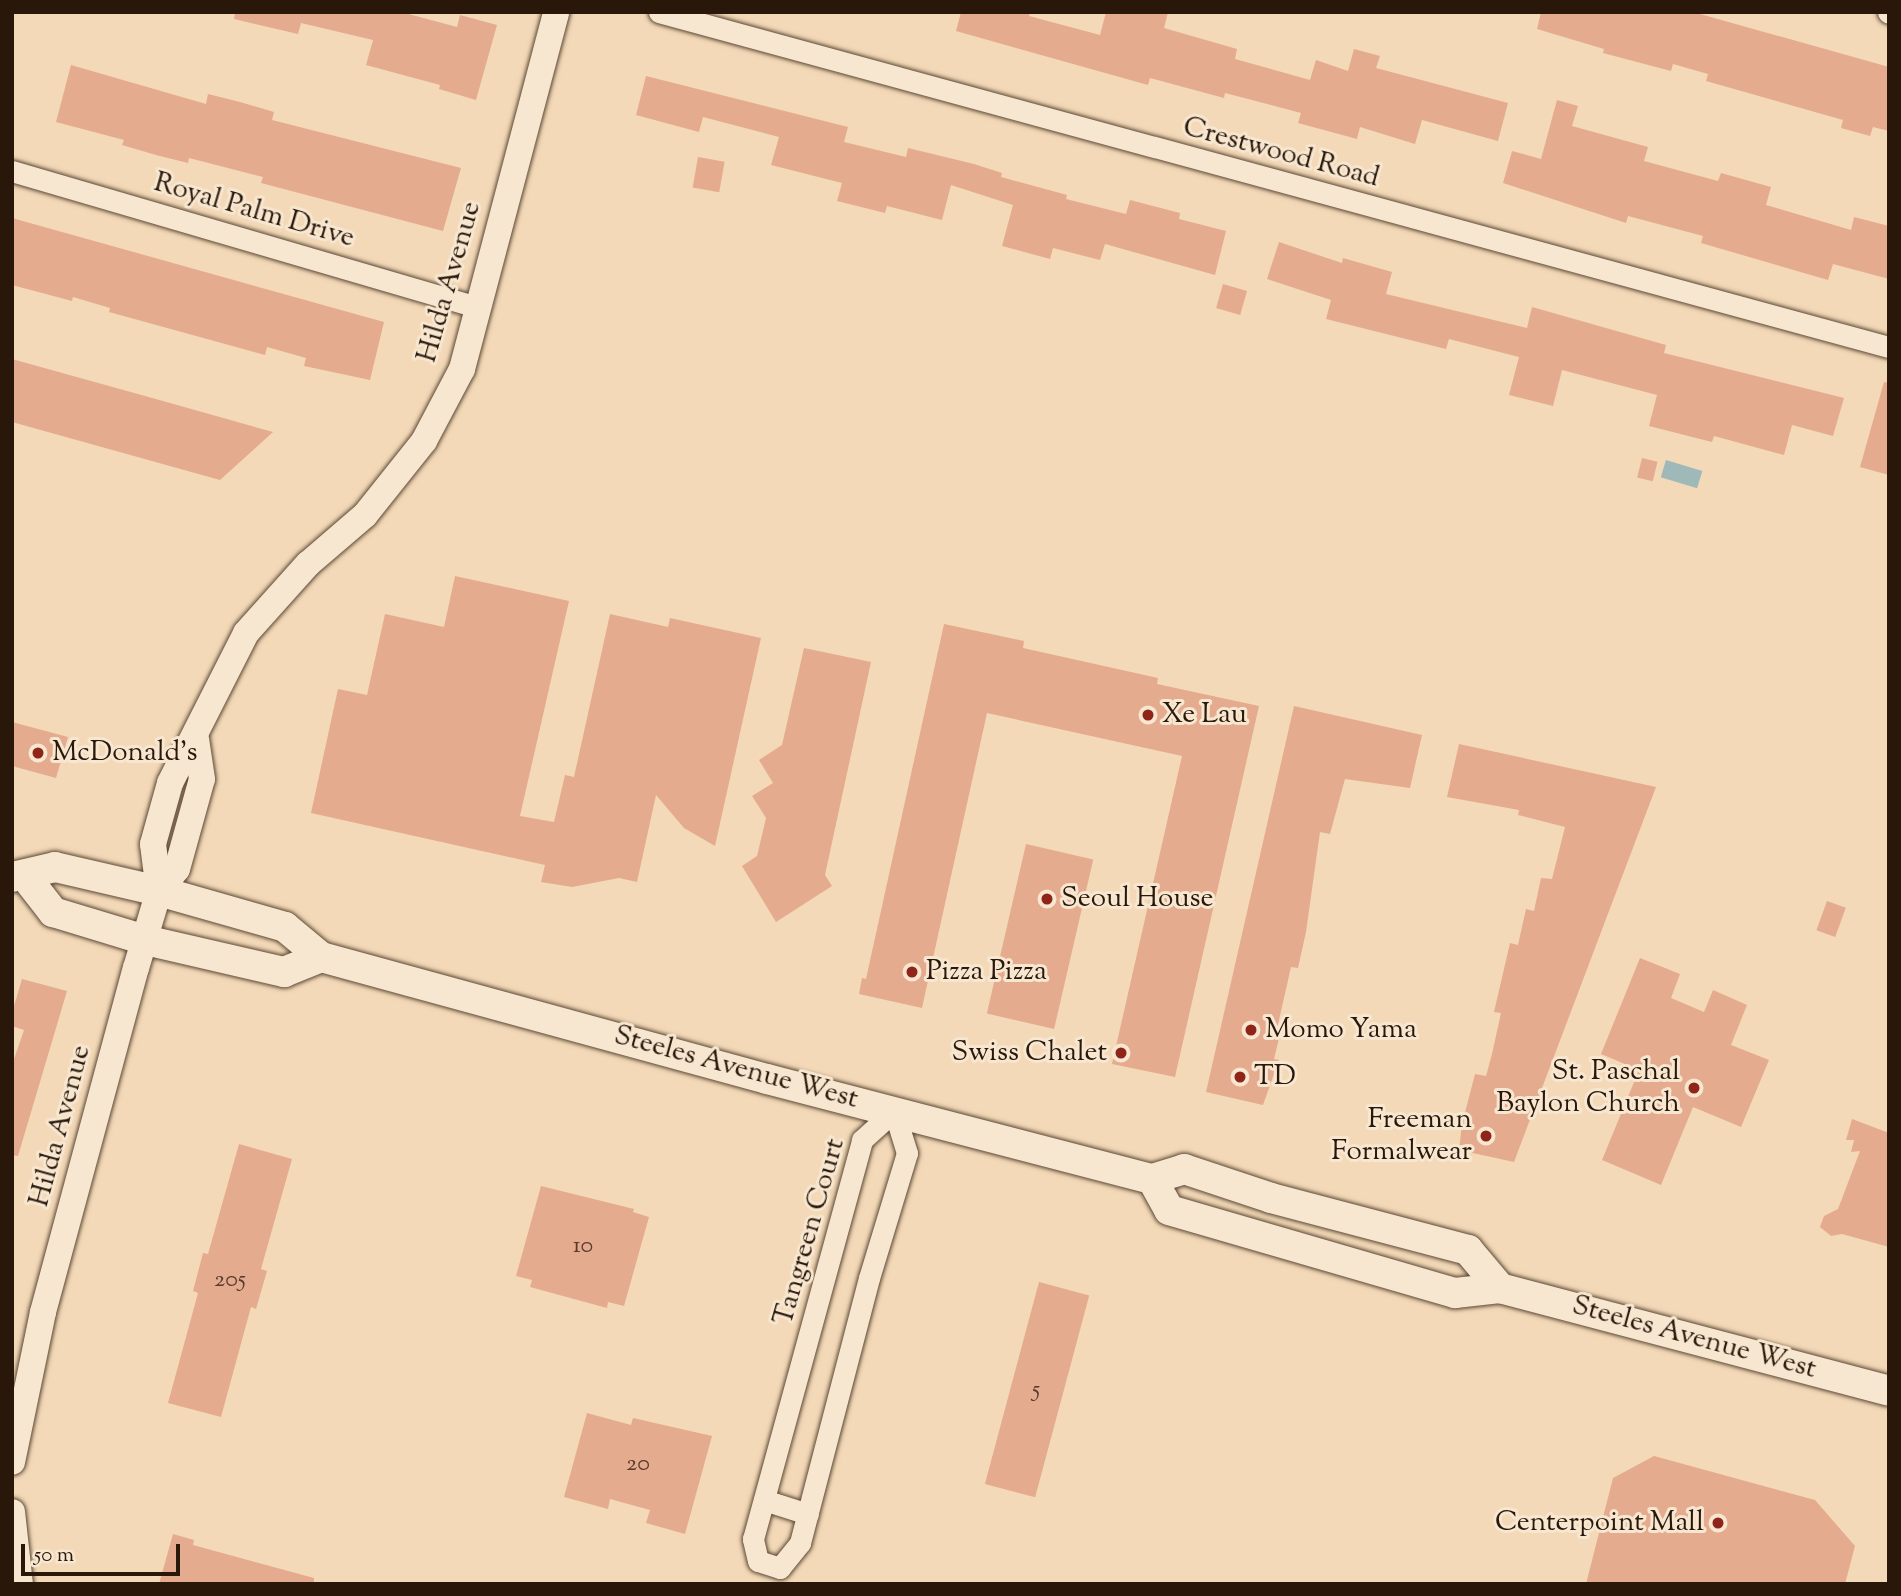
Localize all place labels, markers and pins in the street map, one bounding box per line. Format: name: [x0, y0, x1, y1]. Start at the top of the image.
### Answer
place label: Xe Lau: [1162, 698, 1247, 732]
marker: Xe Lau: [1140, 707, 1156, 723]
place label: McDonald's: [52, 736, 198, 770]
marker: McDonald's: [30, 745, 46, 761]
place label: Seoul House: [1061, 882, 1214, 916]
marker: Seoul House: [1039, 891, 1055, 907]
place label: Pizza Pizza: [926, 955, 1047, 989]
marker: Pizza Pizza: [904, 964, 920, 980]
place label: Momo Yama: [1265, 1013, 1417, 1047]
marker: Momo Yama: [1243, 1022, 1259, 1038]
place label: Swiss Chalet: [951, 1036, 1107, 1070]
marker: Swiss Chalet: [1113, 1045, 1129, 1061]
place label: St. Paschal Baylon Church: [1496, 1055, 1680, 1121]
place label: TD: [1254, 1060, 1296, 1094]
marker: TD: [1232, 1069, 1248, 1085]
marker: St. Paschal Baylon Church: [1686, 1080, 1702, 1096]
place label: Freeman Formalwear: [1331, 1103, 1472, 1169]
marker: Freeman Formalwear: [1478, 1128, 1494, 1144]
place label: Centerpoint Mall: [1495, 1506, 1704, 1540]
marker: Centerpoint Mall: [1710, 1515, 1726, 1531]

